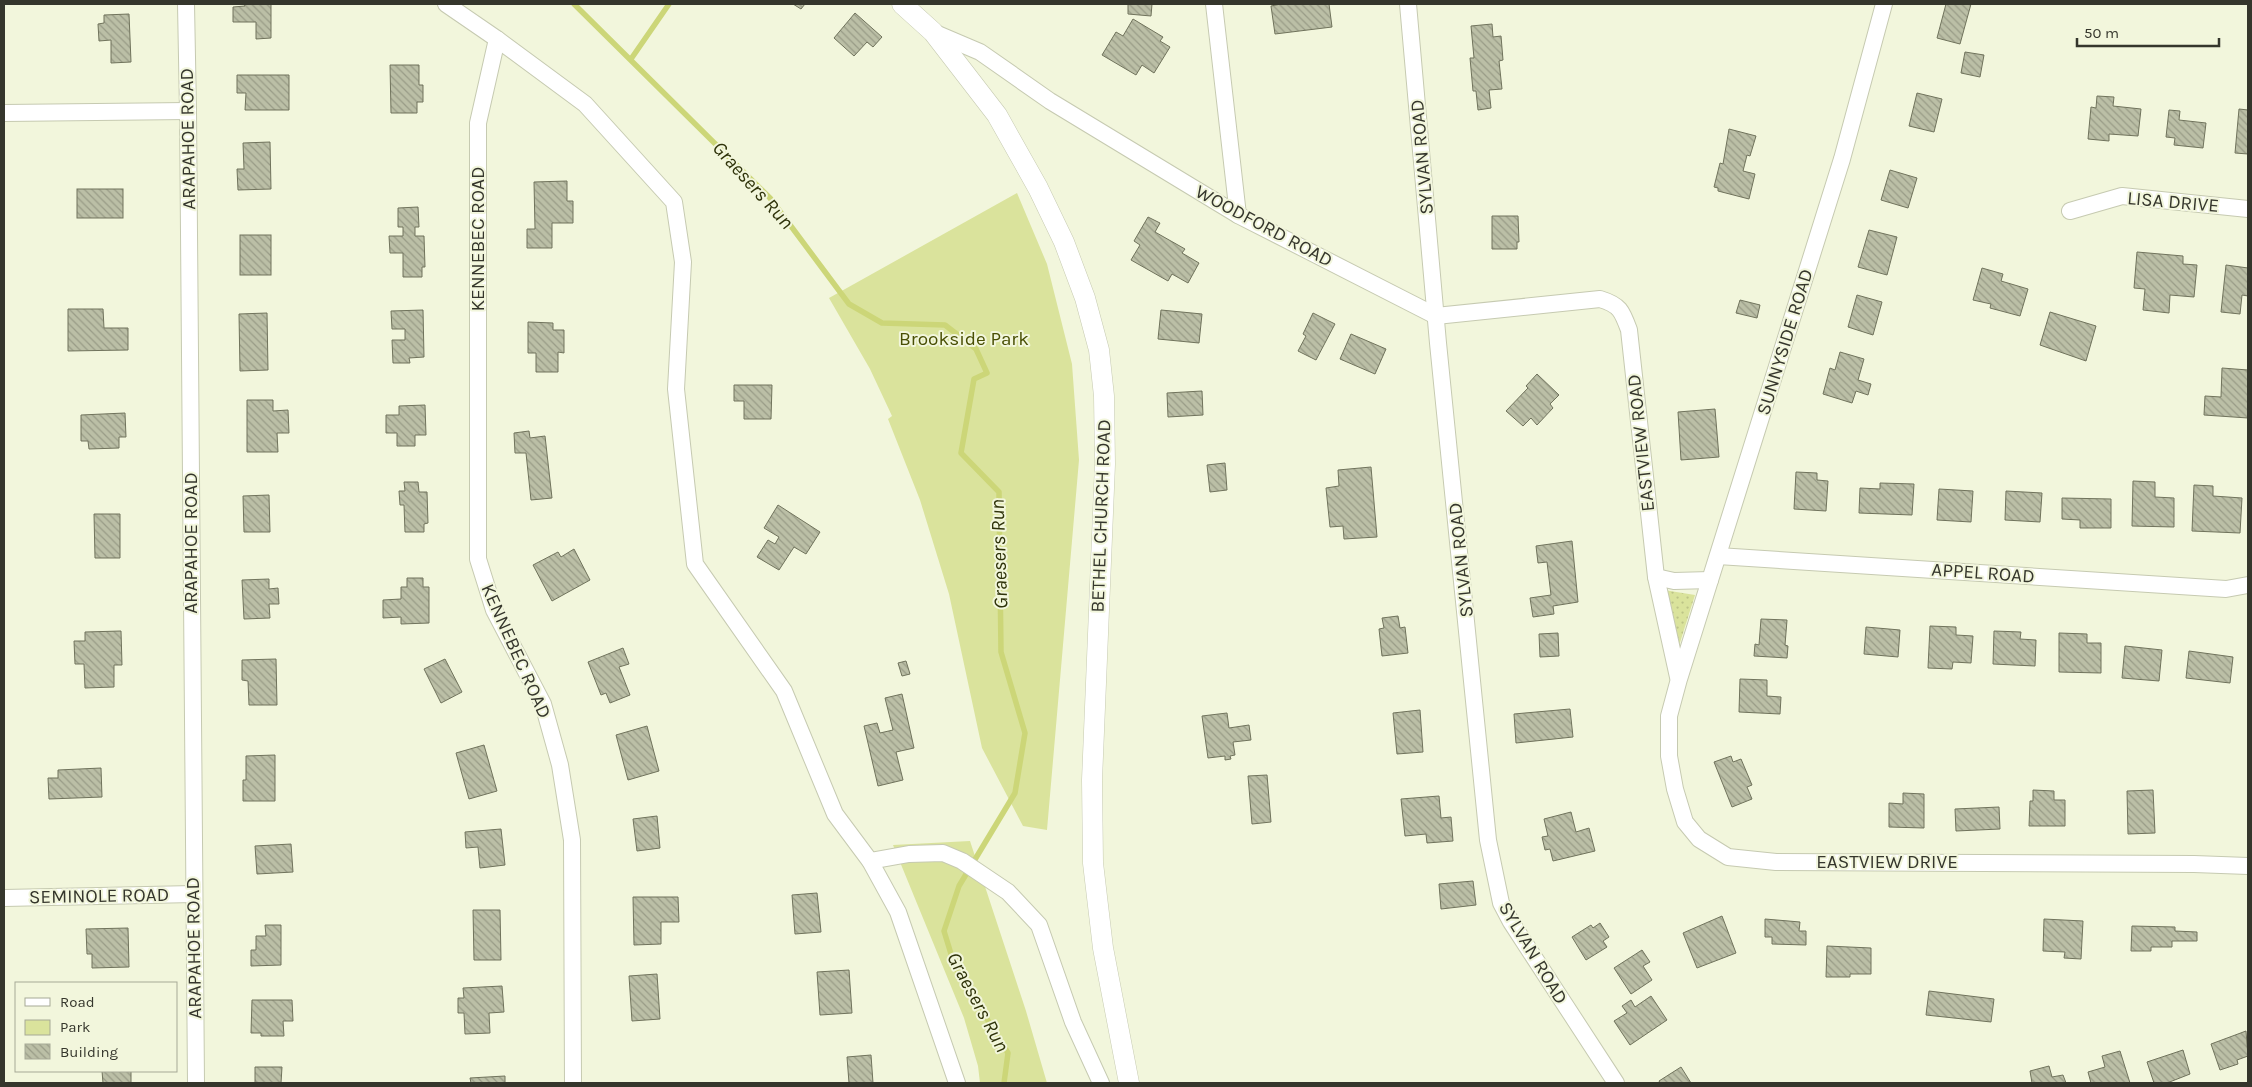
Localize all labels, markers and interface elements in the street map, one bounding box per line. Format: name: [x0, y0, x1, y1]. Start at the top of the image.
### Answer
scale bar: [2077, 15, 2220, 47]
text: 50 m: [2084, 24, 2119, 42]
street label: ARAPAHOE ROAD: [176, 68, 200, 210]
street label: SYLVAN ROAD: [1406, 99, 1438, 215]
water label: Graesers Run: [708, 136, 798, 234]
street label: KENNEBEC ROAD: [467, 167, 489, 311]
street label: WOODFORD ROAD: [1192, 181, 1336, 271]
street label: LISA DRIVE: [2126, 187, 2220, 217]
street label: SUNNYSIDE ROAD: [1752, 266, 1818, 418]
park label: Brookside Park: [899, 328, 1029, 350]
street label: EASTVIEW ROAD: [1623, 373, 1659, 513]
street label: BETHEL CHURCH ROAD: [1087, 419, 1115, 613]
street label: ARAPAHOE ROAD: [180, 472, 202, 614]
water label: Graesers Run: [986, 499, 1012, 609]
street label: SYLVAN ROAD: [1444, 502, 1478, 618]
street label: APPEL ROAD: [1931, 558, 2035, 588]
street label: KENNEBEC ROAD: [476, 580, 556, 722]
street label: EASTVIEW DRIVE: [1816, 851, 1958, 873]
street label: ARAPAHOE ROAD: [182, 877, 206, 1019]
street label: SEMINOLE ROAD: [29, 884, 169, 908]
street label: SYLVAN ROAD: [1494, 898, 1572, 1008]
water label: Graesers Run: [942, 948, 1014, 1056]
legend: [15, 982, 178, 1072]
text: Road: [60, 993, 95, 1011]
text: Park: [60, 1018, 90, 1036]
text: Building: [60, 1043, 118, 1061]

